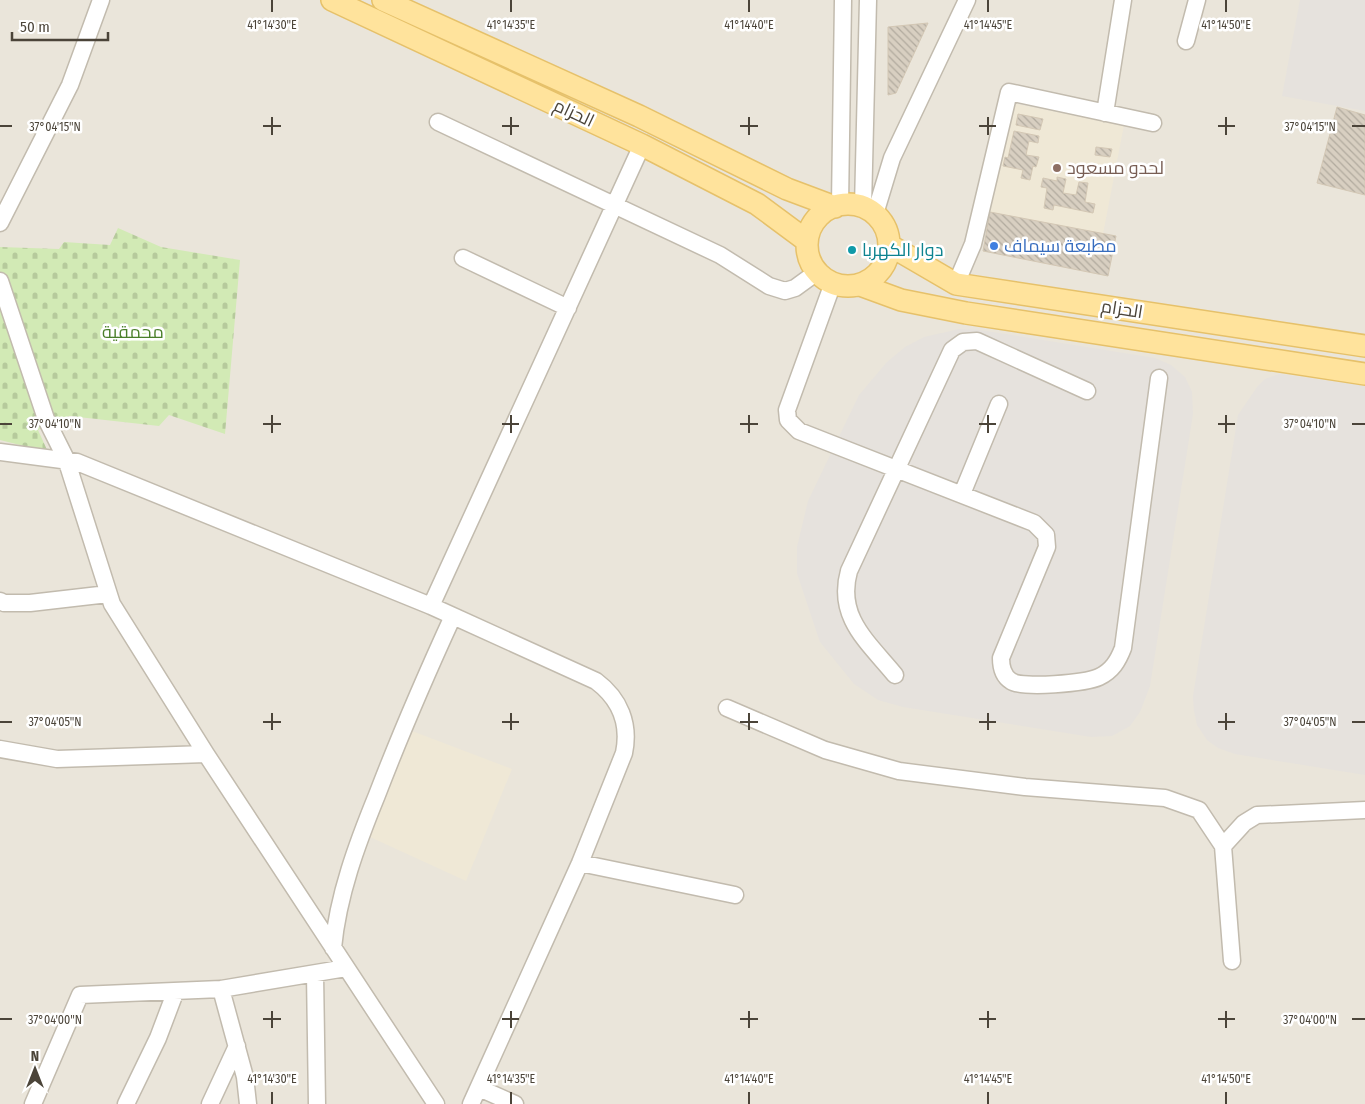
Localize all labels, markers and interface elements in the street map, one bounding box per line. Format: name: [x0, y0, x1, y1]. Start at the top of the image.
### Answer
scale bar: [12, 10, 109, 42]
text: 50 m: [20, 18, 50, 36]
text: 41°14'30"E: [247, 18, 297, 32]
text: 41°14'35"E: [487, 18, 536, 32]
text: 41°14'40"E: [724, 18, 774, 32]
text: 41°14'45"E: [964, 18, 1013, 32]
text: 41°14'50"E: [1201, 18, 1251, 32]
street label: الحزام: [550, 94, 598, 133]
text: 37°04'15"N: [29, 120, 81, 134]
text: 37°04'15"N: [1284, 120, 1336, 134]
place label: لحدو مسعود: [1067, 157, 1164, 179]
marker: لحدو مسعود: [1051, 162, 1063, 174]
place label: مطبعة سيماف: [1004, 235, 1117, 257]
place label: دوار الكهربا: [862, 239, 943, 261]
marker: مطبعة سيماف: [988, 240, 1000, 252]
marker: دوار الكهربا: [846, 244, 858, 256]
street label: الحزام: [1099, 295, 1145, 324]
park label: محمقية: [102, 321, 164, 343]
text: 37°04'10"N: [29, 417, 81, 431]
text: 37°04'10"N: [1284, 417, 1336, 431]
text: 37°04'05"N: [29, 715, 81, 729]
text: 37°04'05"N: [1284, 715, 1336, 729]
text: 37°04'00"N: [28, 1013, 82, 1027]
text: 37°04'00"N: [1283, 1013, 1337, 1027]
north arrow: [10, 1044, 60, 1094]
text: N: [31, 1048, 39, 1065]
text: 41°14'30"E: [247, 1072, 297, 1086]
text: 41°14'35"E: [487, 1072, 536, 1086]
text: 41°14'40"E: [724, 1072, 774, 1086]
text: 41°14'45"E: [964, 1072, 1013, 1086]
text: 41°14'50"E: [1201, 1072, 1251, 1086]

